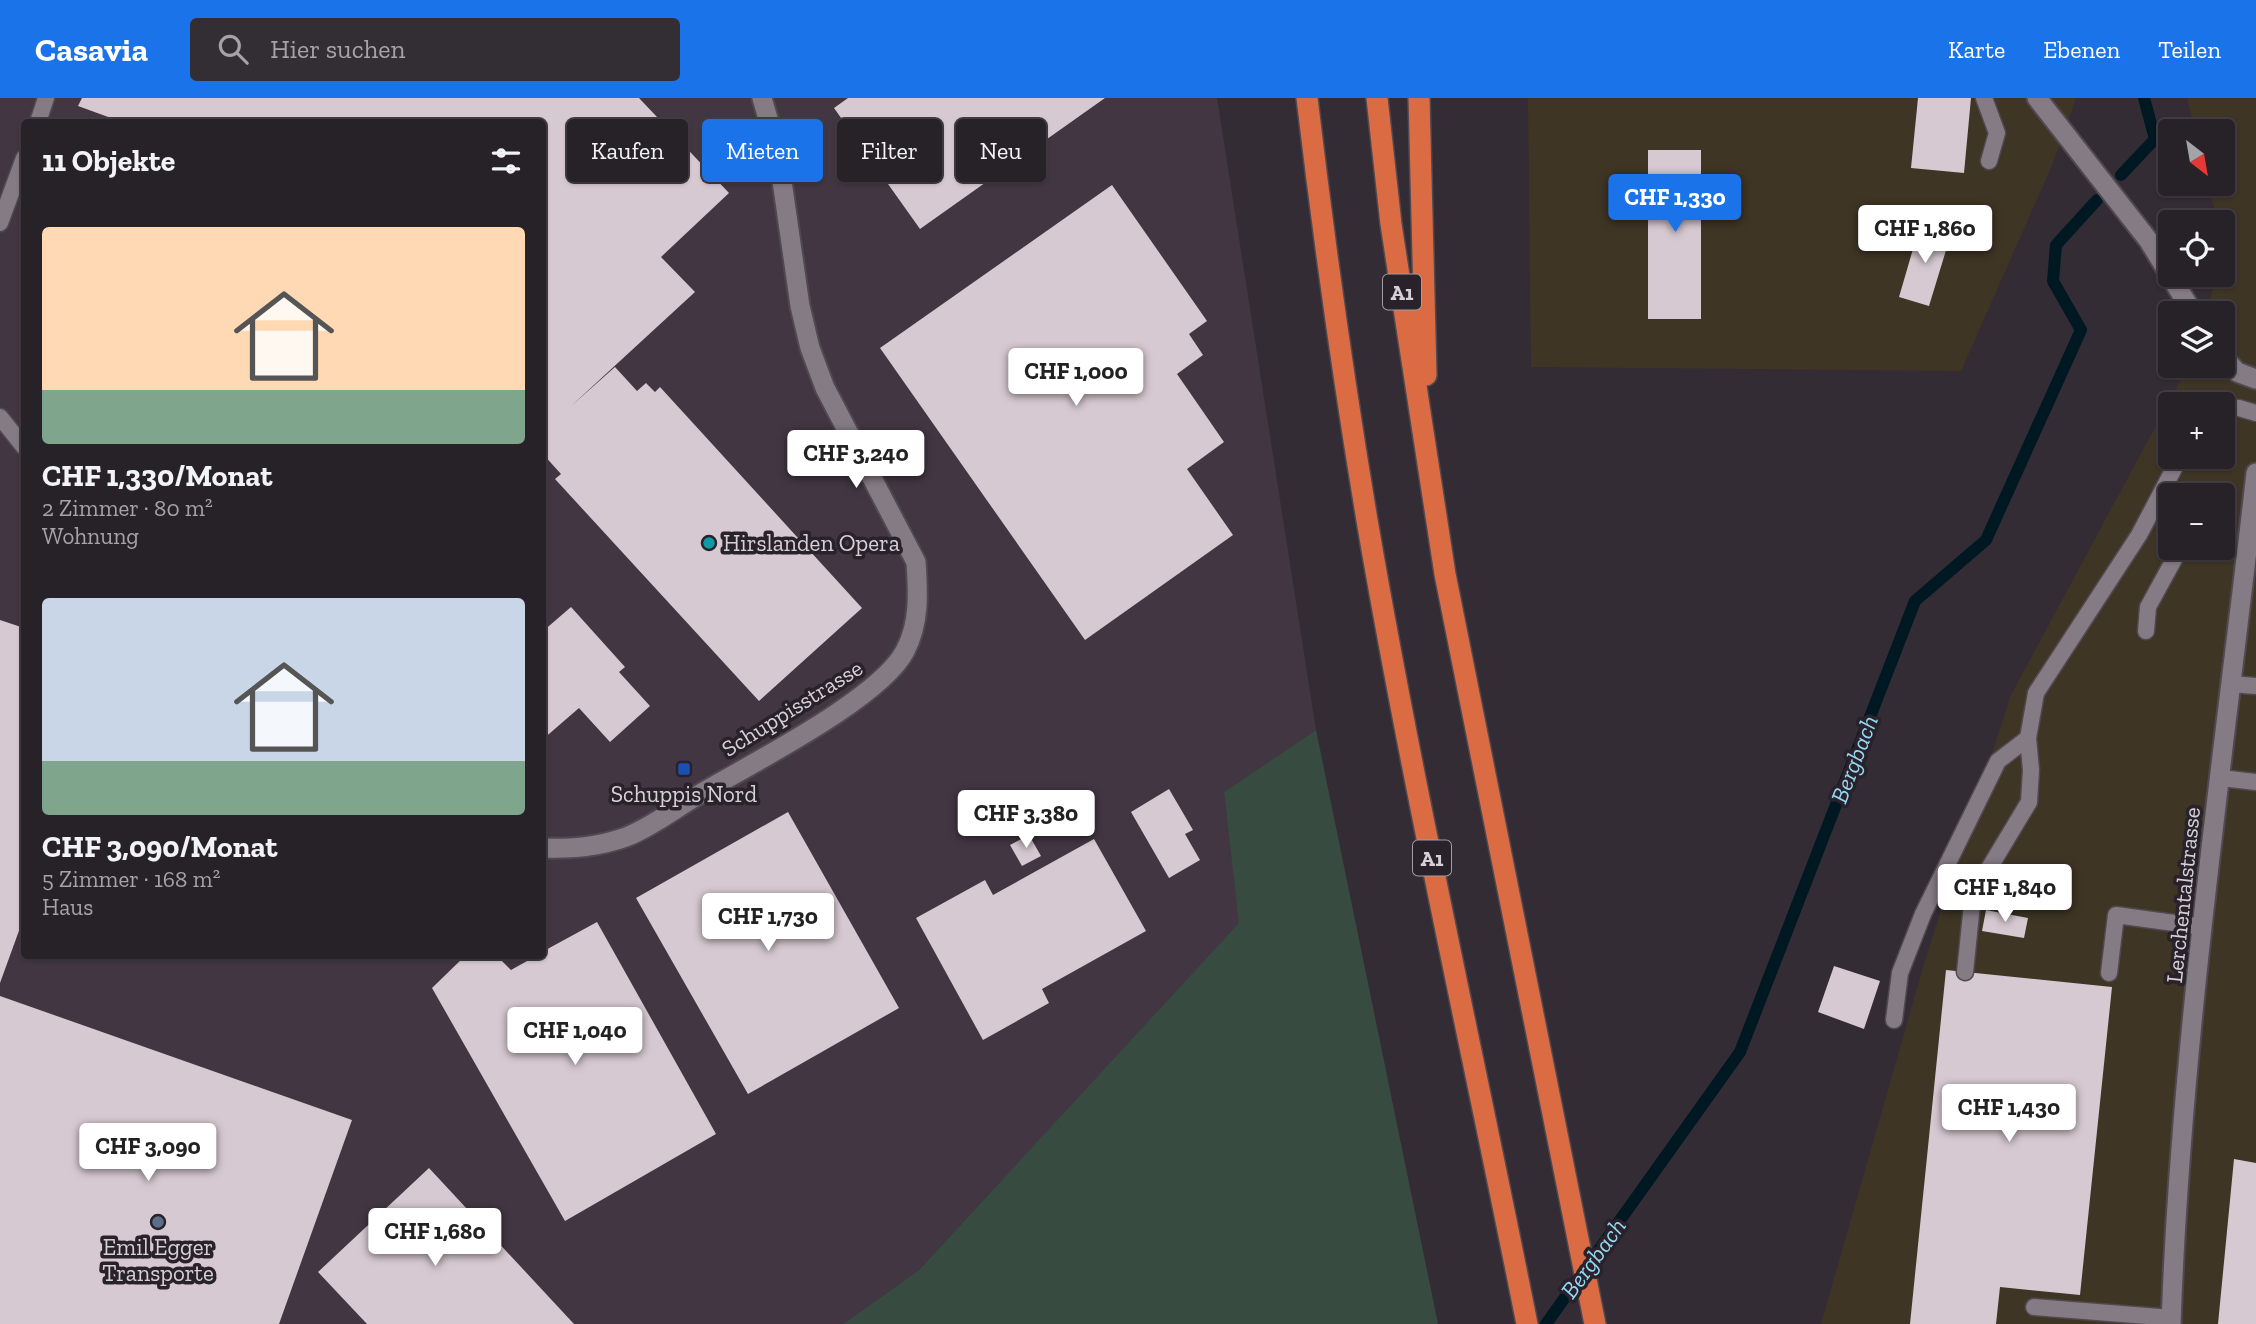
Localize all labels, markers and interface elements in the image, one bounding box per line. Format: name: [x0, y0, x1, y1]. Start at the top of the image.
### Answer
search box: [190, 18, 680, 81]
text: Casavia: [35, 30, 148, 69]
icon: search: [214, 30, 252, 68]
text: Hier suchen: [270, 33, 405, 65]
text: Karte: [1948, 35, 2005, 64]
text: Ebenen: [2043, 35, 2120, 64]
text: Teilen: [2158, 35, 2221, 64]
chip: Kaufen: [567, 119, 688, 182]
chip: Mieten: [702, 119, 823, 182]
chip: Filter: [837, 119, 942, 182]
chip: Neu: [956, 119, 1046, 182]
north arrow: [2158, 119, 2235, 196]
map controls: [2158, 119, 2235, 560]
icon: filters: [487, 142, 525, 180]
text: 11 Objekte: [42, 143, 175, 179]
pin: CHF 1,330: [1595, 174, 1755, 234]
text: CHF 1,330: [1624, 183, 1726, 211]
pin: CHF 1,860: [1845, 206, 2005, 265]
button: locate: [2158, 210, 2235, 287]
text: CHF 1,860: [1874, 214, 1976, 242]
icon: home: [221, 273, 347, 399]
road number: A1: [1383, 274, 1421, 310]
button: layers: [2158, 301, 2235, 378]
pin: CHF 1,000: [996, 348, 1156, 408]
text: CHF 1,000: [1024, 357, 1128, 385]
button: +: [2158, 392, 2235, 469]
pin: CHF 3,240: [776, 430, 936, 490]
text: CHF 3,240: [803, 439, 909, 467]
text: CHF 1,330/Monat: [42, 458, 272, 494]
button: −: [2158, 483, 2235, 560]
text: 2 Zimmer · 80 m²: [42, 494, 213, 522]
text: Wohnung: [42, 522, 139, 550]
place label: Hirslanden Opera: [723, 529, 900, 557]
marker: Hirslanden Opera: [701, 535, 717, 551]
icon: home: [221, 644, 347, 770]
street label: Schuppisstrasse: [716, 654, 868, 762]
water label: Bergbach: [1824, 711, 1884, 807]
marker: Schuppis Nord: [676, 761, 692, 777]
place label: Schuppis Nord: [611, 780, 757, 808]
pin: CHF 3,380: [946, 790, 1106, 850]
text: CHF 3,380: [974, 799, 1078, 827]
street label: Lerchentalstrasse: [2160, 806, 2206, 984]
text: CHF 3,090/Monat: [42, 829, 278, 865]
road number: A1: [1413, 840, 1451, 876]
pin: CHF 1,840: [1925, 864, 2085, 924]
text: 5 Zimmer · 168 m²: [42, 865, 220, 893]
text: CHF 1,840: [1954, 873, 2056, 901]
text: Haus: [42, 893, 93, 921]
pin: CHF 1,730: [688, 894, 848, 953]
text: CHF 1,730: [718, 902, 818, 930]
pin: CHF 1,040: [495, 1007, 655, 1067]
text: CHF 1,040: [523, 1016, 627, 1044]
pin: CHF 1,430: [1929, 1084, 2089, 1144]
text: CHF 1,430: [1958, 1093, 2060, 1121]
pin: CHF 3,090: [68, 1124, 228, 1183]
text: CHF 3,090: [95, 1132, 201, 1160]
pin: CHF 1,680: [355, 1208, 515, 1268]
water label: Bergbach: [1554, 1212, 1632, 1304]
marker: Emil Egger Transporte: [150, 1214, 166, 1230]
text: CHF 1,680: [384, 1217, 486, 1245]
place label: Emil Egger Transporte: [102, 1233, 214, 1287]

